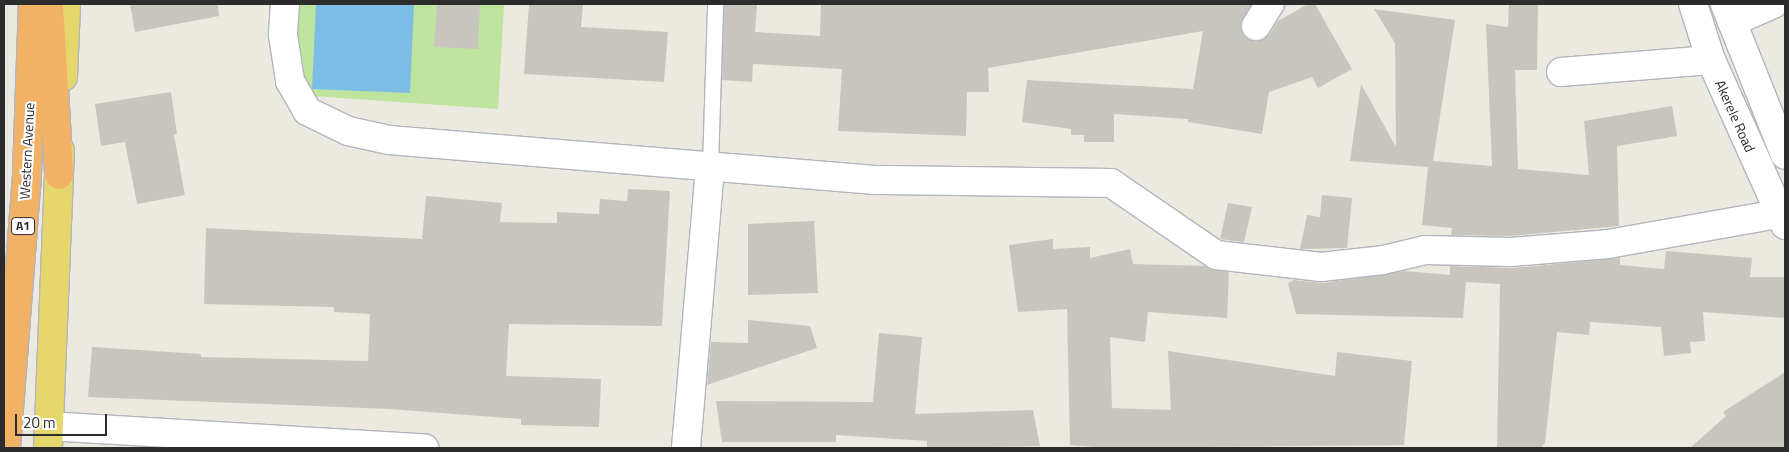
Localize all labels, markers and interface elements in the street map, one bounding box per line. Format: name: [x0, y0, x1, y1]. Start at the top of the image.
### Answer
street label: Akerele Road: [1712, 77, 1758, 155]
street label: Western Avenue: [16, 102, 38, 200]
road number: A1: [10, 217, 36, 236]
scale bar: [18, 404, 110, 436]
text: 20 m: [23, 411, 56, 434]

